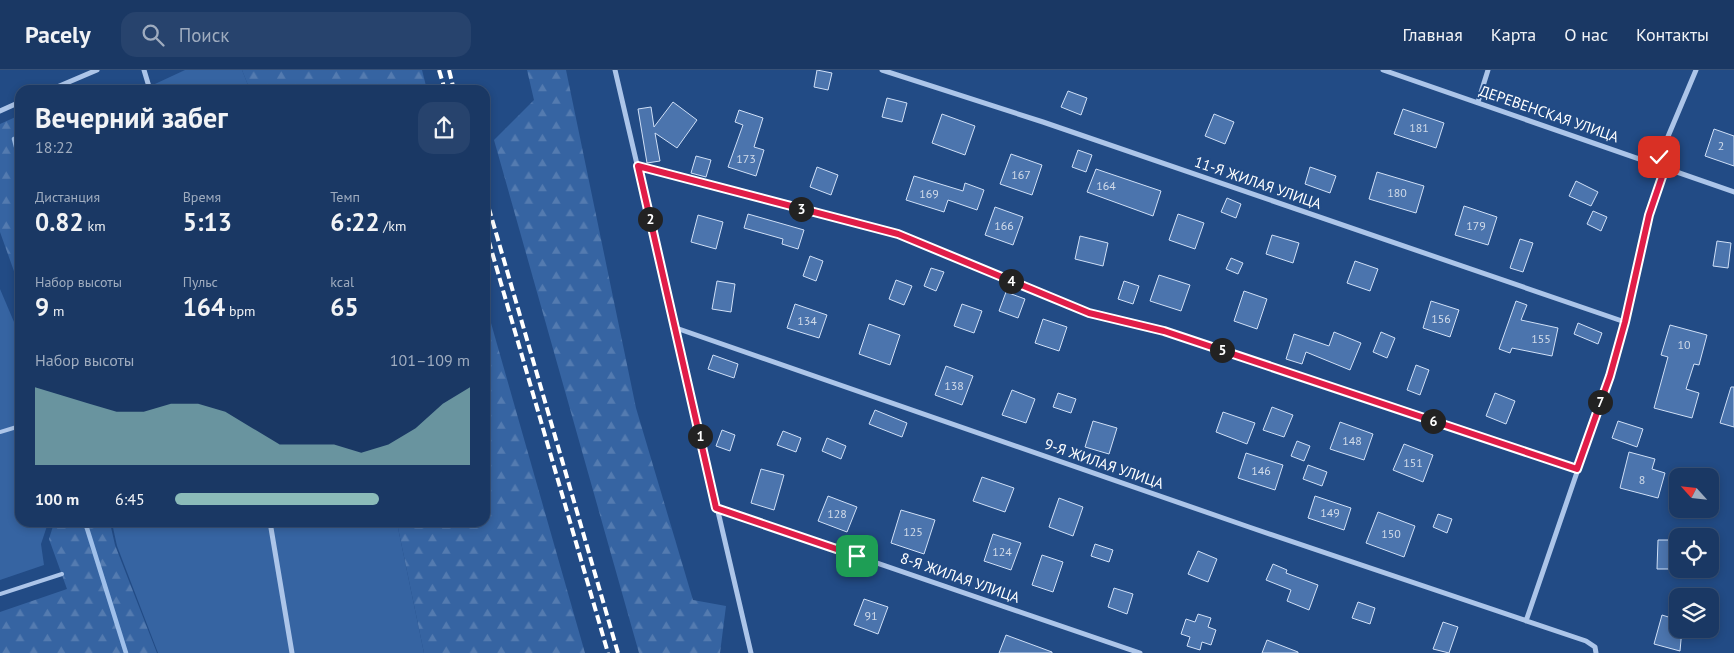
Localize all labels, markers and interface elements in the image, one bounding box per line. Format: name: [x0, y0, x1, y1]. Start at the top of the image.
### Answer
search box: [121, 12, 471, 57]
text: Pacely: [25, 19, 91, 50]
icon: search: [139, 21, 167, 49]
text: Поиск: [179, 23, 229, 47]
text: Главная: [1402, 23, 1463, 46]
text: Карта: [1491, 23, 1536, 46]
text: О нас: [1564, 23, 1608, 46]
text: Контакты: [1636, 23, 1709, 46]
street label: ДЕРЕВЕНСКАЯ УЛИЦА: [1477, 81, 1622, 146]
text: Вечерний забег: [35, 99, 228, 136]
button: share: [418, 102, 470, 154]
house number: 181: [1409, 120, 1429, 135]
pin: [1638, 136, 1680, 178]
text: 18:22: [35, 137, 73, 157]
house number: 2: [1718, 138, 1724, 153]
icon: check: [1645, 143, 1673, 171]
house number: 173: [736, 151, 756, 166]
street label: 11-Я ЖИЛАЯ УЛИЦА: [1192, 152, 1325, 213]
house number: 167: [1011, 167, 1031, 182]
house number: 164: [1096, 178, 1116, 193]
house number: 180: [1387, 185, 1407, 200]
house number: 169: [919, 186, 939, 201]
text: Дистанция: [35, 188, 100, 206]
text: Время: [183, 188, 221, 206]
text: Темп: [330, 188, 360, 206]
pin: 3: [788, 196, 814, 222]
text: 3: [798, 200, 805, 218]
text: 0.82: [35, 206, 84, 238]
text: 5:13: [183, 206, 232, 238]
text: 6:22: [330, 206, 380, 238]
pin: 2: [638, 206, 662, 232]
text: 2: [647, 210, 654, 228]
text: km: [84, 217, 106, 235]
text: /km: [380, 217, 406, 235]
house number: 166: [994, 218, 1014, 233]
house number: 179: [1466, 218, 1486, 233]
pin: 4: [998, 268, 1024, 294]
text: 4: [1008, 272, 1015, 290]
text: Набор высоты: [35, 273, 122, 291]
text: Пульс: [183, 273, 218, 291]
text: kcal: [330, 273, 354, 291]
text: 9: [35, 291, 49, 323]
text: 164: [183, 291, 225, 323]
text: 65: [330, 291, 359, 323]
text: m: [49, 302, 64, 320]
text: bpm: [225, 302, 255, 320]
house number: 156: [1431, 311, 1451, 326]
house number: 134: [797, 313, 817, 328]
house number: 155: [1531, 331, 1551, 346]
house number: 10: [1677, 337, 1691, 352]
pin: 5: [1210, 338, 1234, 362]
text: 5: [1219, 341, 1226, 359]
text: Набор высоты: [35, 350, 134, 370]
text: 101–109 m: [390, 350, 470, 370]
house number: 138: [944, 378, 964, 393]
pin: 7: [1588, 390, 1612, 414]
text: 7: [1597, 393, 1604, 411]
pin: 6: [1420, 408, 1446, 434]
text: 6: [1430, 412, 1437, 430]
pin: 1: [688, 424, 712, 448]
text: 1: [697, 427, 704, 445]
house number: 148: [1342, 433, 1362, 448]
street label: 9-Я ЖИЛАЯ УЛИЦА: [1042, 434, 1167, 493]
house number: 151: [1403, 455, 1423, 470]
house number: 146: [1251, 463, 1271, 478]
north arrow: [1669, 468, 1719, 518]
map controls: [1669, 468, 1719, 638]
house number: 8: [1639, 472, 1645, 487]
text: 100 m: [35, 489, 79, 509]
text: 6:45: [115, 489, 145, 509]
house number: 149: [1320, 505, 1340, 520]
house number: 128: [827, 506, 847, 521]
house number: 125: [903, 524, 923, 539]
house number: 150: [1381, 526, 1401, 541]
button: locate: [1669, 528, 1719, 578]
pin: [836, 535, 878, 577]
icon: arrive: [843, 542, 871, 570]
house number: 124: [992, 544, 1012, 559]
street label: 8-Я ЖИЛАЯ УЛИЦА: [898, 548, 1023, 607]
button: layers: [1669, 588, 1719, 638]
house number: 91: [864, 608, 878, 623]

